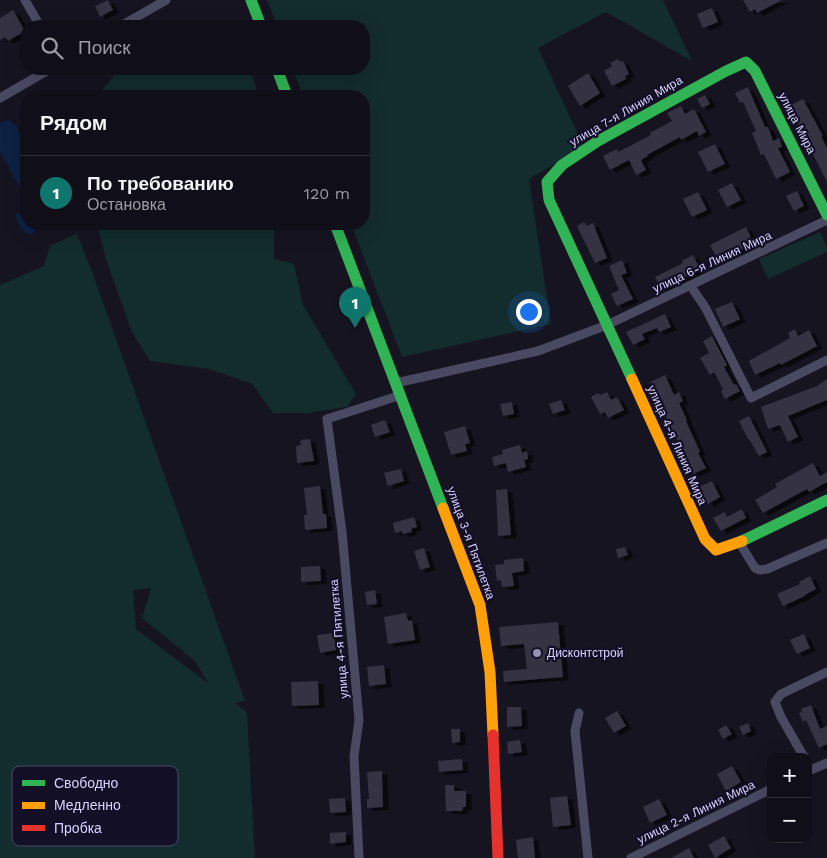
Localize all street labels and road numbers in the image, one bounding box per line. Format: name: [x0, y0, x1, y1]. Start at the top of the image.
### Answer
street label: улица 7-я Линия Мира: [567, 73, 685, 149]
street label: улица Мира: [776, 90, 819, 156]
street label: улица 6-я Линия Мира: [650, 228, 774, 296]
street label: улица 4-я Линия Мира: [644, 383, 710, 507]
street label: улица 3-я Пятилетка: [444, 485, 498, 602]
street label: улица 4-я Пятилетка: [327, 579, 351, 699]
street label: улица 2-я Линия Мира: [635, 777, 757, 847]

